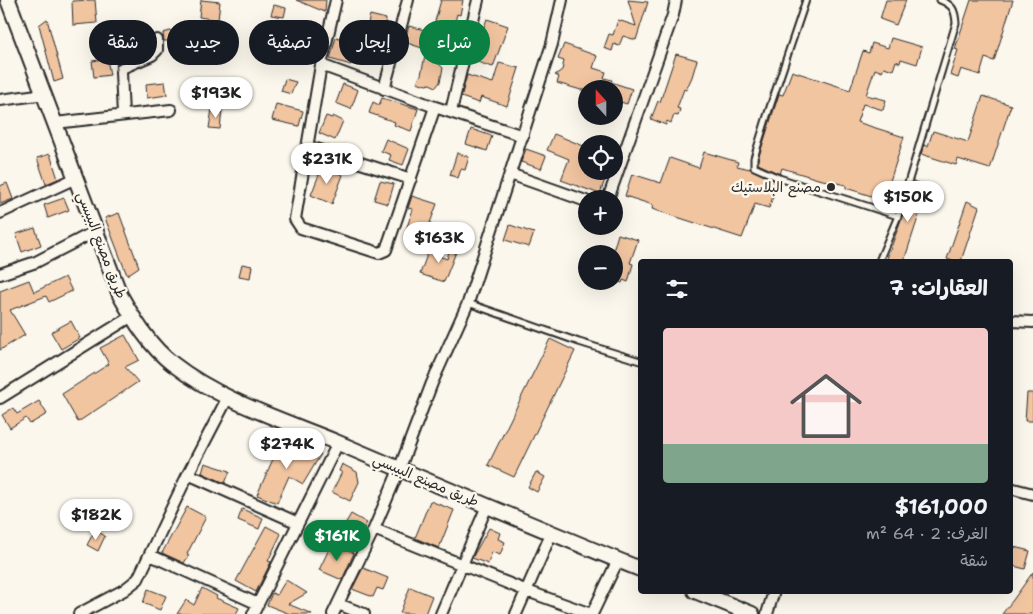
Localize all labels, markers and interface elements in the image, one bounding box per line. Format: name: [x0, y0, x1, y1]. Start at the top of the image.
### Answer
chip: شقة: [89, 20, 157, 65]
chip: جديد: [167, 20, 239, 65]
chip: تصفية: [249, 20, 329, 65]
chip: إيجار: [339, 20, 409, 65]
chip: شراء: [419, 20, 490, 65]
pin: $193K: [181, 76, 251, 119]
north arrow: [578, 80, 622, 125]
map controls: [578, 80, 623, 290]
text: $193K: [191, 82, 241, 103]
button: locate: [578, 135, 623, 180]
pin: $231K: [292, 142, 362, 185]
text: $231K: [302, 148, 352, 169]
place label: مصنع البلاستيك: [731, 178, 821, 198]
pin: $150K: [873, 180, 943, 223]
marker: مصنع البلاستيك: [825, 181, 837, 193]
text: $150K: [883, 186, 933, 207]
street label: طريق مصنع البيبسي: [70, 189, 131, 303]
button: +: [578, 190, 623, 235]
pin: $163K: [404, 222, 474, 264]
text: $163K: [414, 227, 464, 248]
button: −: [578, 245, 623, 290]
text: العقارات: 7: [889, 274, 988, 302]
icon: filters: [663, 275, 691, 303]
icon: home: [781, 361, 871, 451]
pin: $274K: [252, 428, 322, 470]
text: $274K: [260, 433, 314, 454]
street label: طريق مصنع البيبسي: [369, 450, 482, 514]
text: $161,000: [894, 493, 988, 521]
pin: $182K: [61, 498, 131, 541]
text: $182K: [71, 504, 121, 525]
pin: $161K: [302, 520, 372, 562]
text: الغرف: 2 · 64 m²: [866, 523, 988, 544]
text: $161K: [314, 525, 360, 546]
text: شقة: [960, 550, 988, 571]

